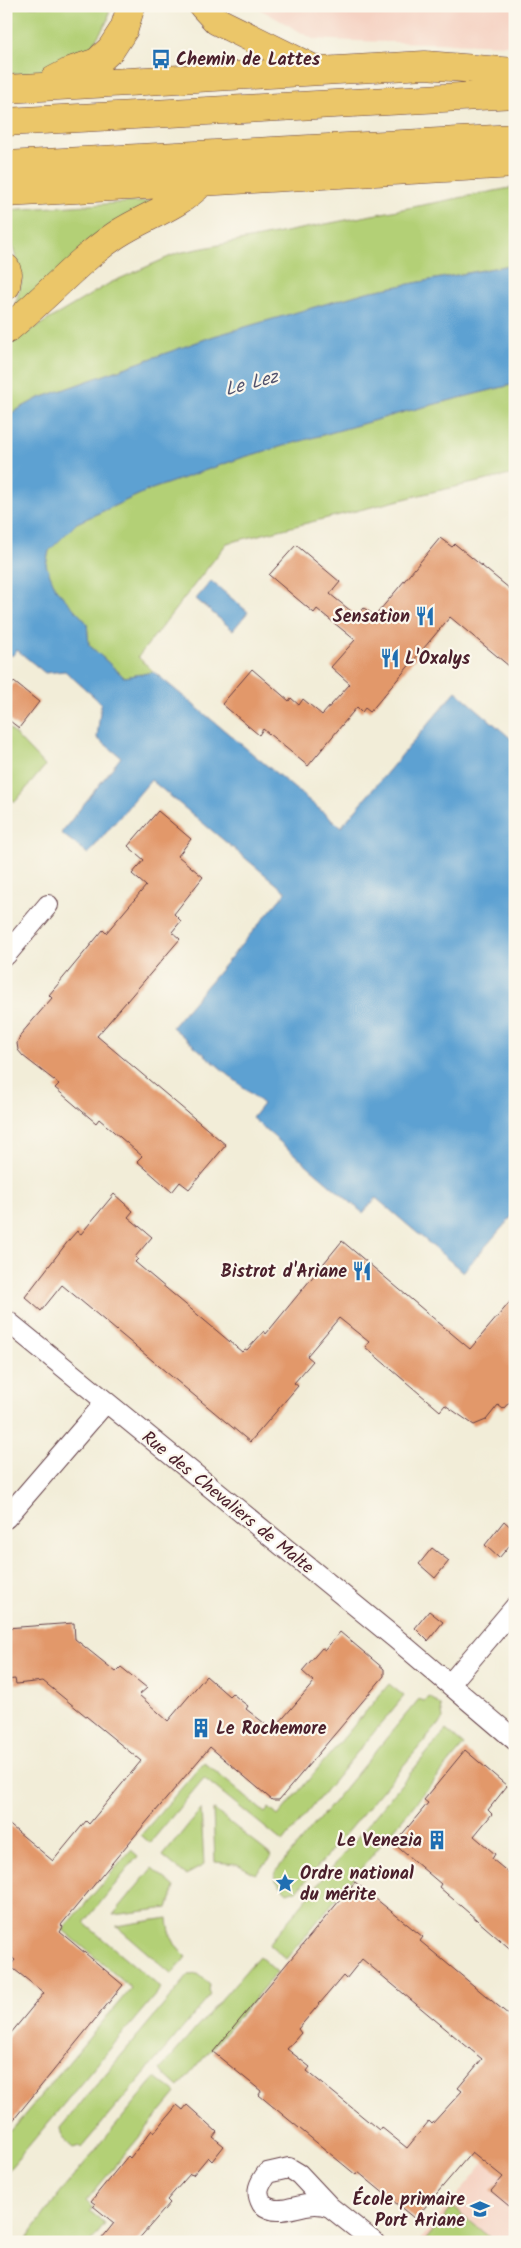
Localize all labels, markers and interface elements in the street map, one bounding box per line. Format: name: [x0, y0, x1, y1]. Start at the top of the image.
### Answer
place label: Chemin de Lattes: [176, 46, 321, 75]
bus stop icon: Chemin de Lattes: [150, 48, 172, 70]
water label: Le Lez: [222, 362, 283, 405]
place label: Sensation: [333, 603, 410, 632]
restaurant icon: Sensation: [414, 605, 436, 627]
place label: L'Oxalys: [405, 645, 471, 674]
restaurant icon: L'Oxalys: [379, 647, 401, 669]
place label: Bistrot d'Ariane: [221, 1258, 347, 1287]
restaurant icon: Bistrot d'Ariane: [351, 1260, 373, 1282]
street label: Rue des Chevaliers de Malte: [134, 1424, 320, 1582]
place label: Le Rochemore: [216, 1715, 327, 1744]
building icon: Le Rochemore: [190, 1717, 212, 1739]
place label: Le Venezia: [337, 1827, 422, 1856]
building icon: Le Venezia: [426, 1829, 448, 1851]
place label: Ordre national du mérite: [300, 1860, 414, 1910]
place icon: Ordre national du mérite: [274, 1872, 296, 1894]
place label: École primaire Port Ariane: [353, 2186, 465, 2236]
school or university icon: École primaire Port Ariane: [469, 2198, 491, 2220]

